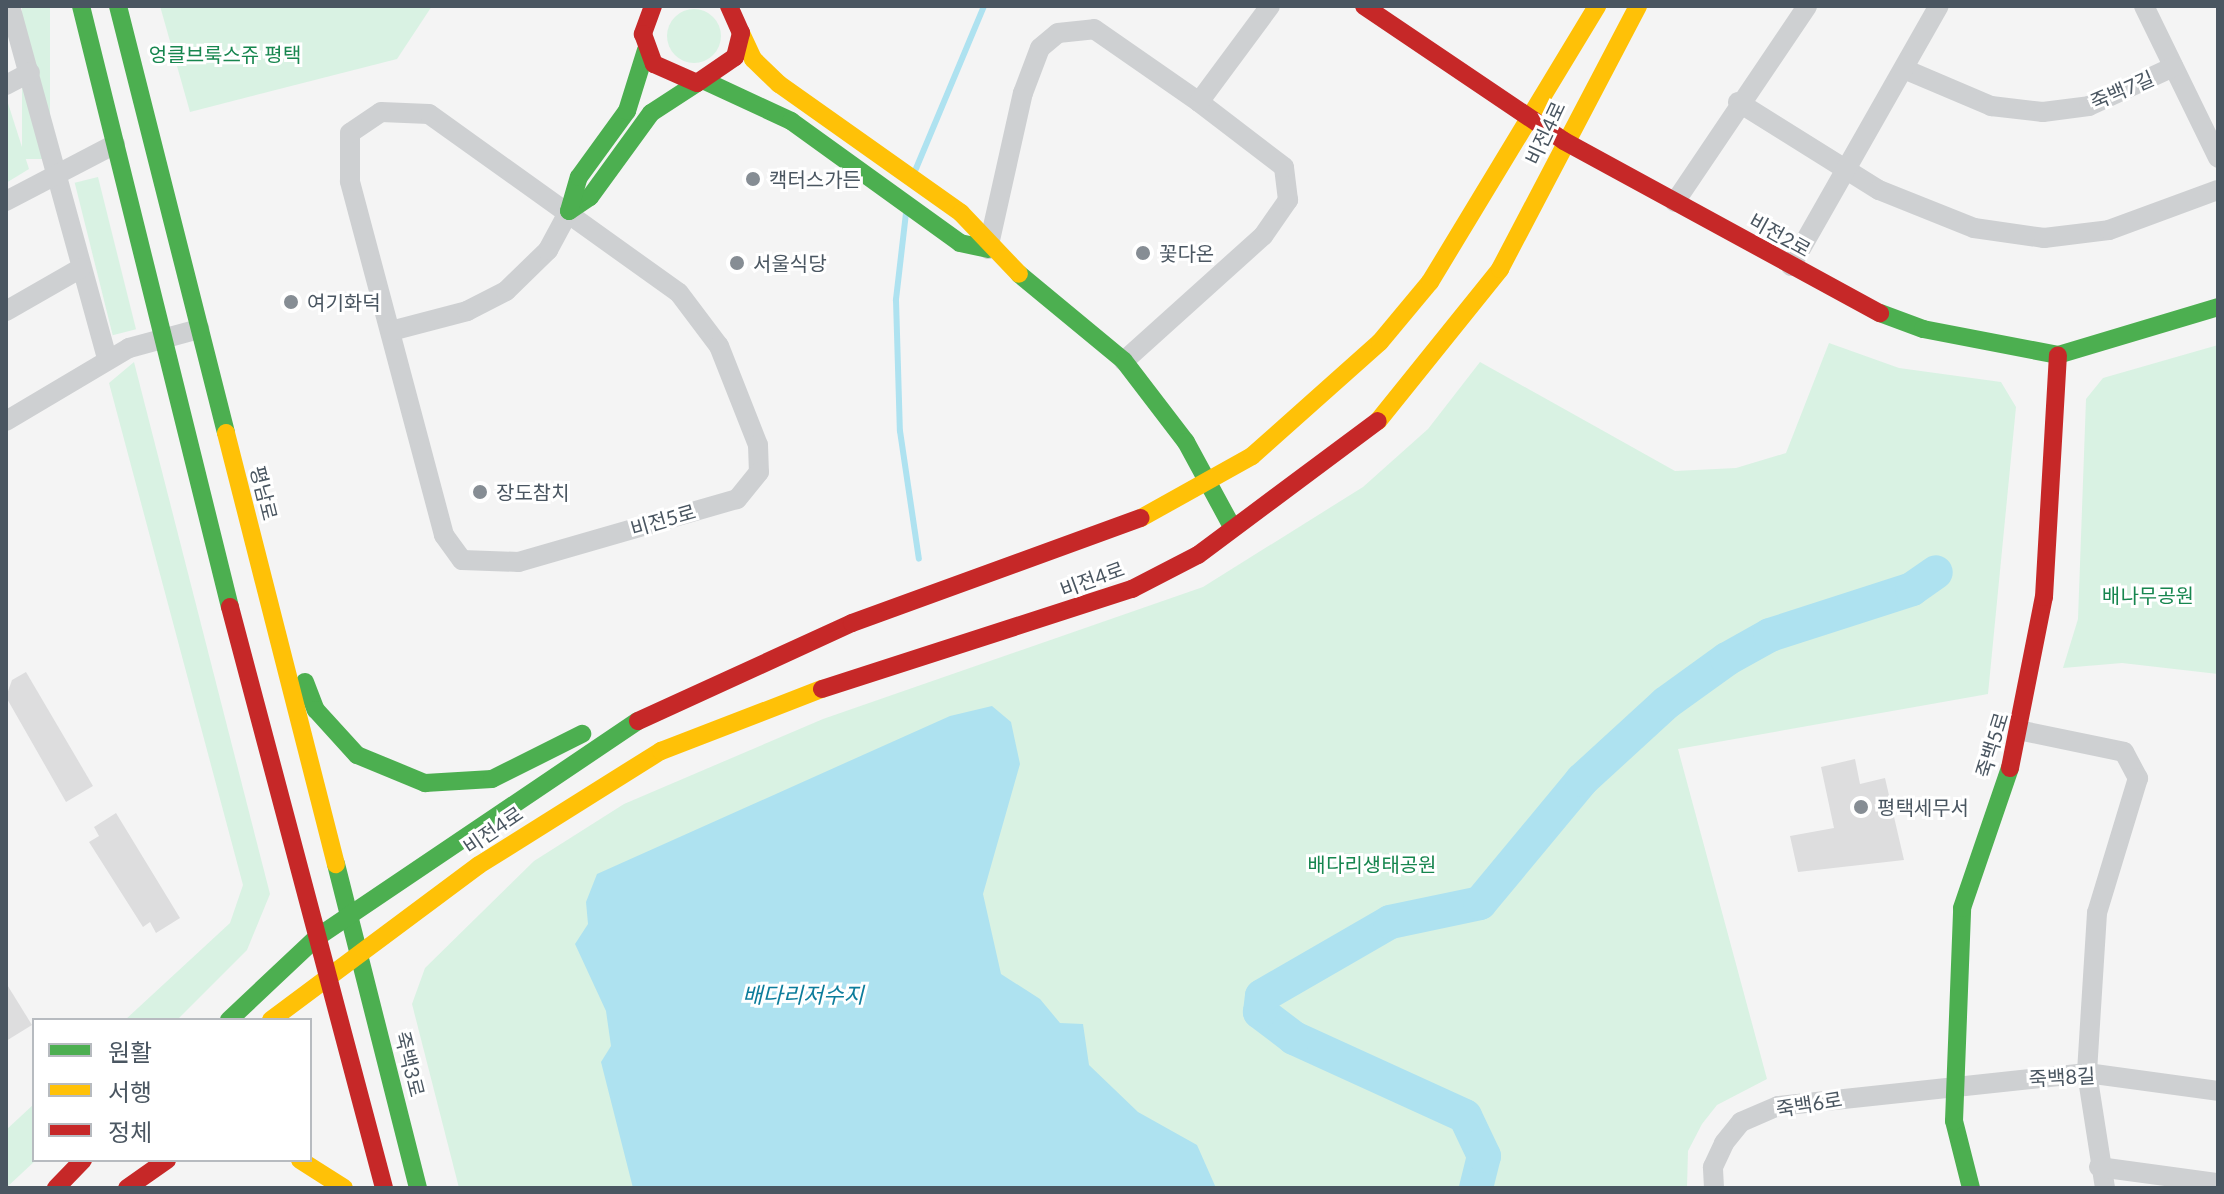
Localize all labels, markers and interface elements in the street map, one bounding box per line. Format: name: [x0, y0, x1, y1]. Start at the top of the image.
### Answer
park label: 엉클브룩스쥬 평택: [149, 42, 301, 66]
street label: 죽백7길: [2087, 66, 2157, 114]
street label: 비전4로: [1520, 98, 1570, 168]
place label: 캑터스가든: [769, 167, 861, 191]
marker: 캑터스가든: [744, 170, 762, 188]
street label: 비전2로: [1745, 208, 1815, 262]
place label: 꽃다온: [1159, 241, 1214, 265]
marker: 꽃다온: [1134, 244, 1152, 262]
place label: 서울식당: [753, 251, 827, 275]
marker: 서울식당: [728, 254, 746, 272]
place label: 여기화덕: [307, 290, 381, 314]
marker: 여기화덕: [282, 293, 300, 311]
street label: 평남로: [246, 463, 282, 523]
place label: 장도참치: [496, 480, 570, 504]
marker: 장도참치: [471, 483, 489, 501]
street label: 비전5로: [628, 499, 698, 541]
street label: 비전4로: [1057, 556, 1127, 602]
park label: 배나무공원: [2102, 583, 2194, 607]
street label: 죽백5로: [1971, 710, 2013, 780]
place label: 평택세무서: [1877, 795, 1969, 819]
marker: 평택세무서: [1852, 798, 1870, 816]
street label: 비전4로: [459, 801, 527, 859]
park label: 배다리생태공원: [1308, 852, 1436, 876]
water label: 배다리저수지: [742, 982, 864, 1008]
legend: [32, 1018, 312, 1162]
street label: 죽백3로: [390, 1029, 430, 1099]
text: 원활: [108, 1037, 152, 1066]
street label: 죽백8길: [2028, 1063, 2096, 1091]
text: 서행: [108, 1077, 152, 1106]
street label: 죽백6로: [1774, 1087, 1844, 1121]
text: 정체: [108, 1117, 152, 1146]

